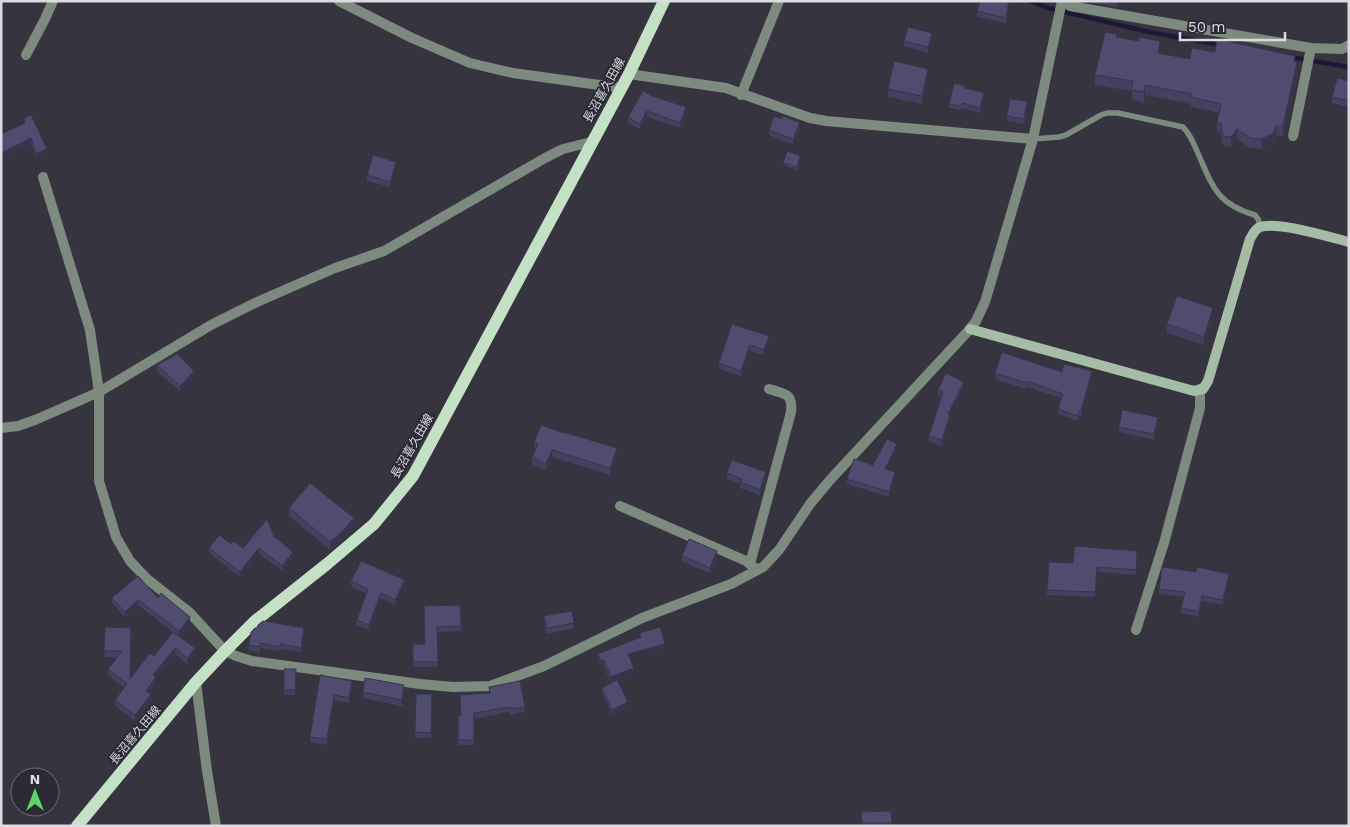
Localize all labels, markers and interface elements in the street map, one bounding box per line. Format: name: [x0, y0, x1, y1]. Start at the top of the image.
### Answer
scale bar: [1180, 10, 1285, 42]
text: 50 m: [1188, 18, 1225, 36]
street label: 長沼喜久田線: [580, 55, 628, 125]
street label: 長沼喜久田線: [388, 411, 436, 481]
street label: 長沼喜久田線: [106, 703, 164, 767]
north arrow: [10, 767, 60, 817]
text: N: [30, 771, 40, 787]

